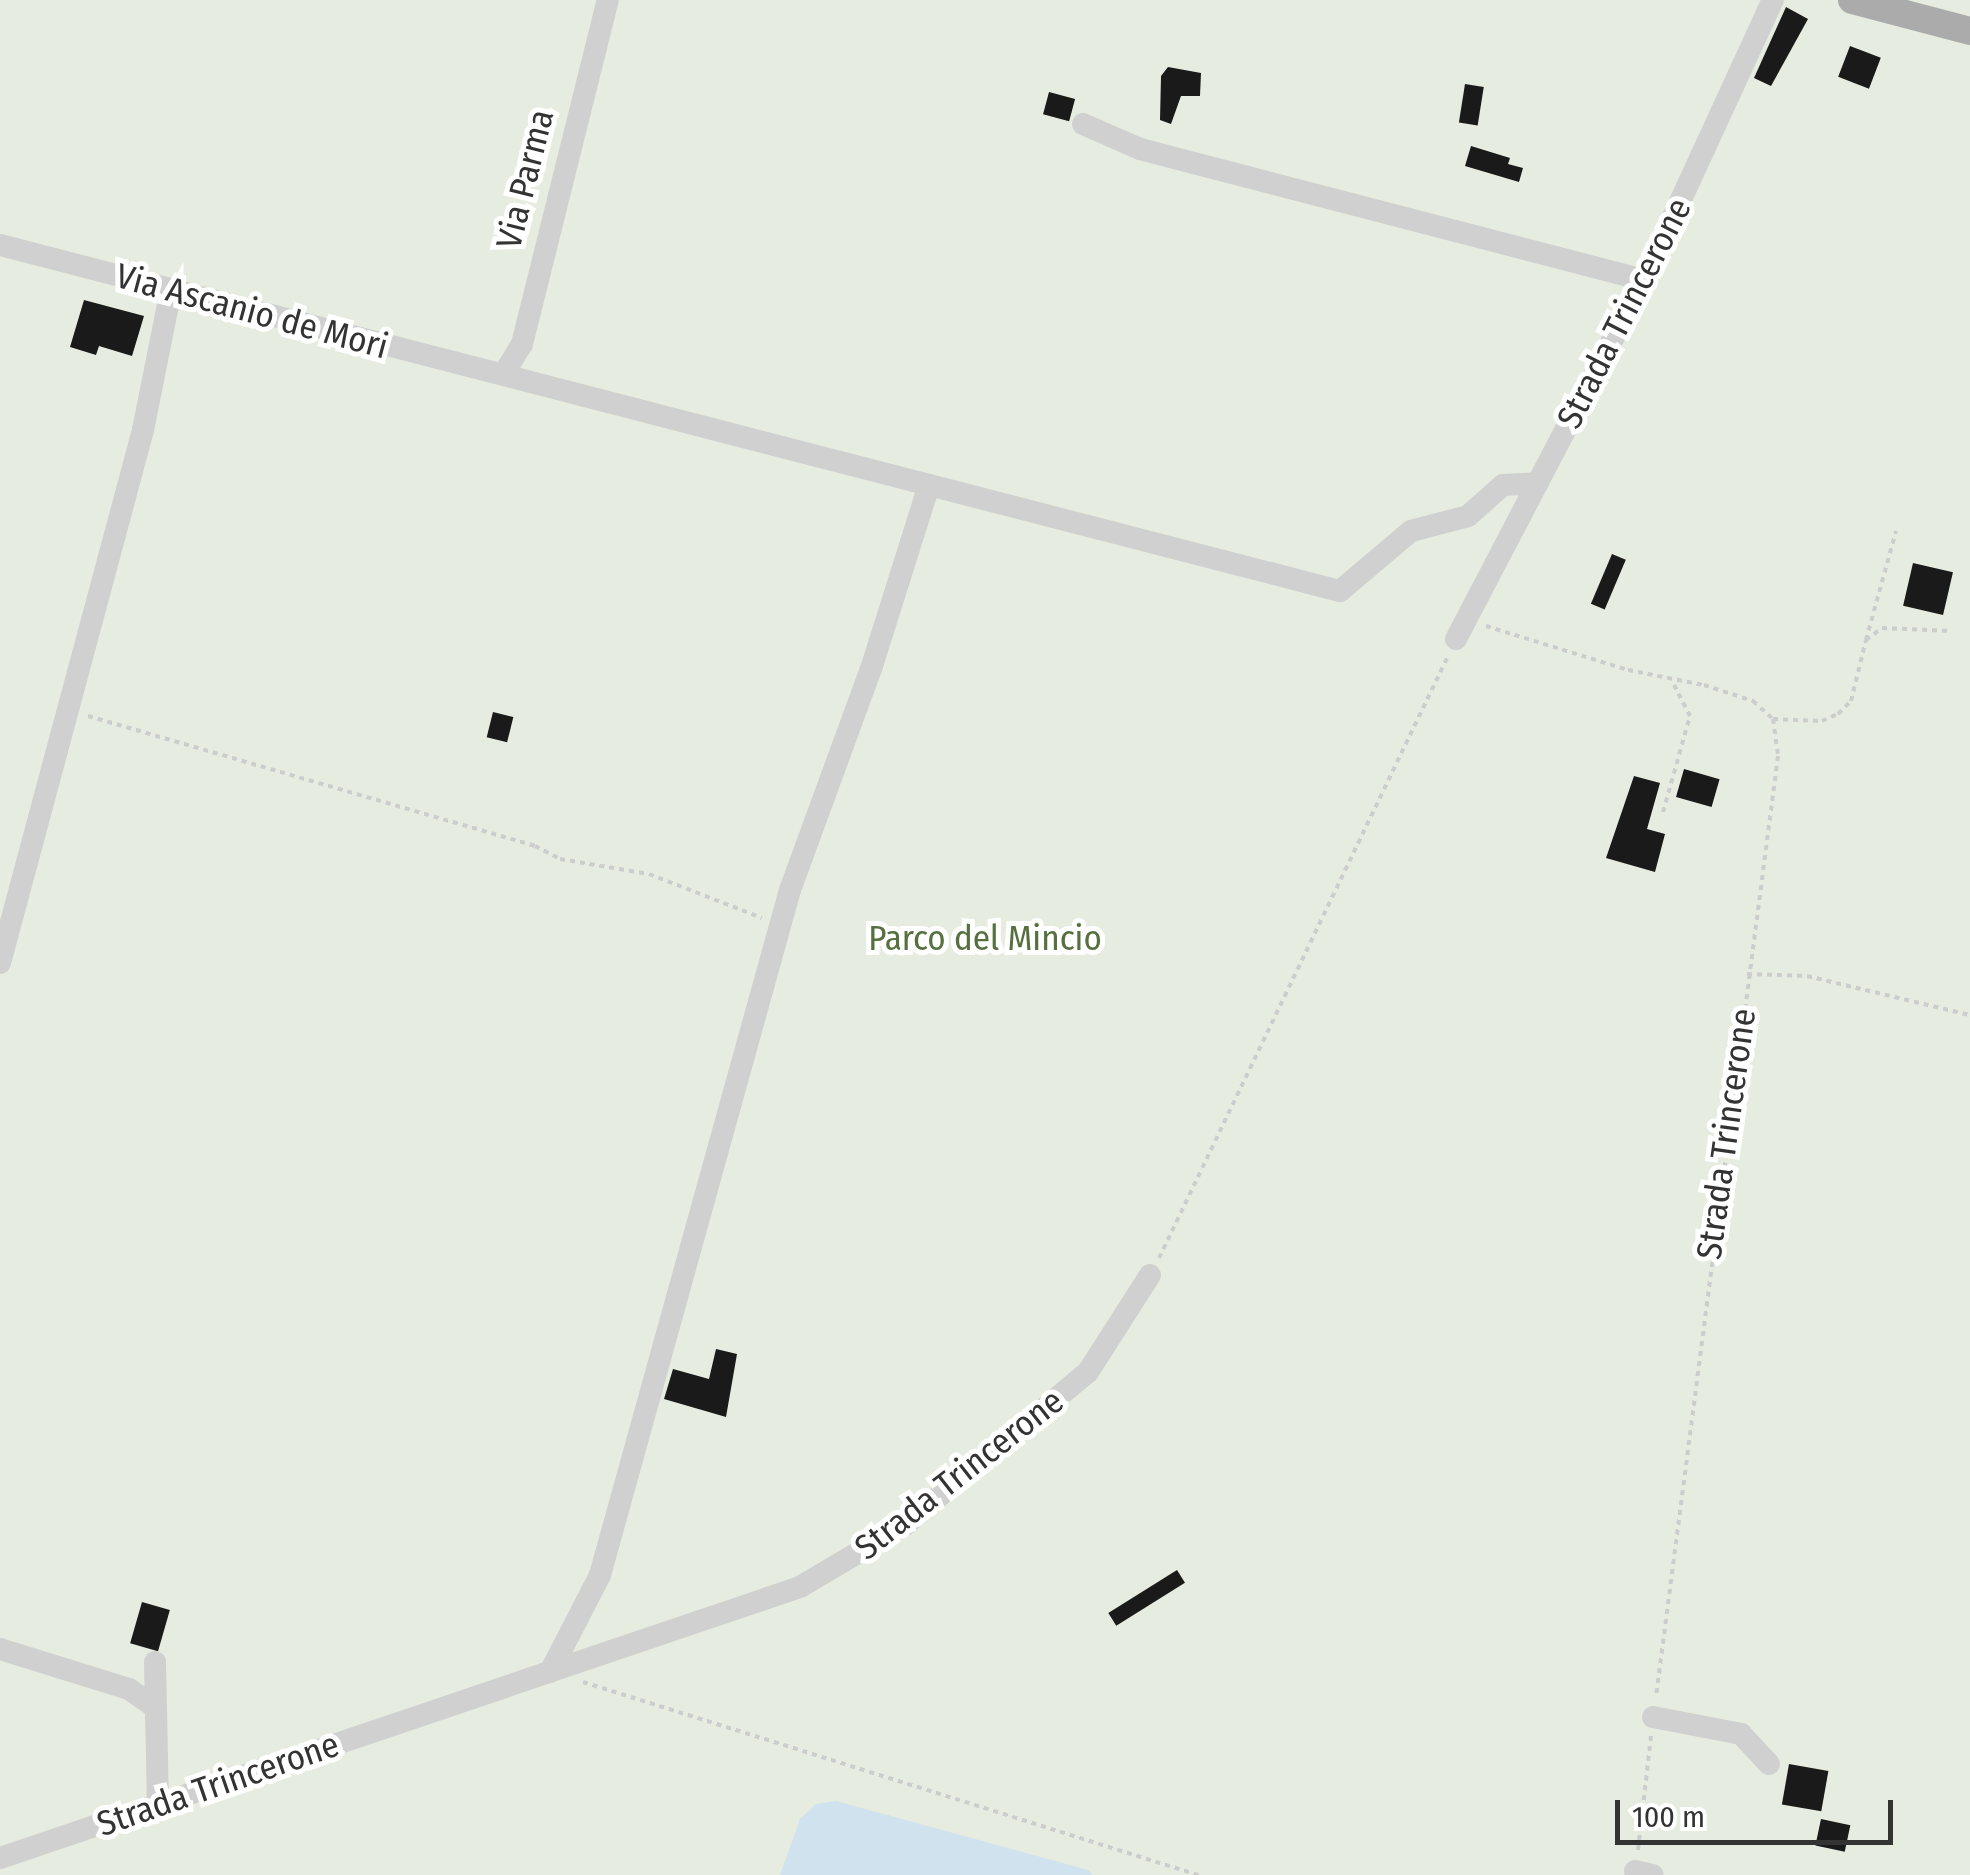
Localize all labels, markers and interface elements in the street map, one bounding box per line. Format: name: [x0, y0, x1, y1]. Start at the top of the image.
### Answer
street label: Via Parma: [487, 105, 563, 253]
street label: Strada Trincerone: [1548, 191, 1700, 435]
street label: Via Ascanio de Mori: [112, 255, 392, 367]
park label: Parco del Mincio: [868, 917, 1102, 959]
street label: Strada Trincerone: [1688, 1006, 1764, 1262]
street label: Strada Trincerone: [846, 1380, 1072, 1568]
street label: Strada Trincerone: [92, 1723, 344, 1845]
scale bar: [1620, 1780, 1898, 1842]
text: 100 m: [1632, 1799, 1705, 1835]

